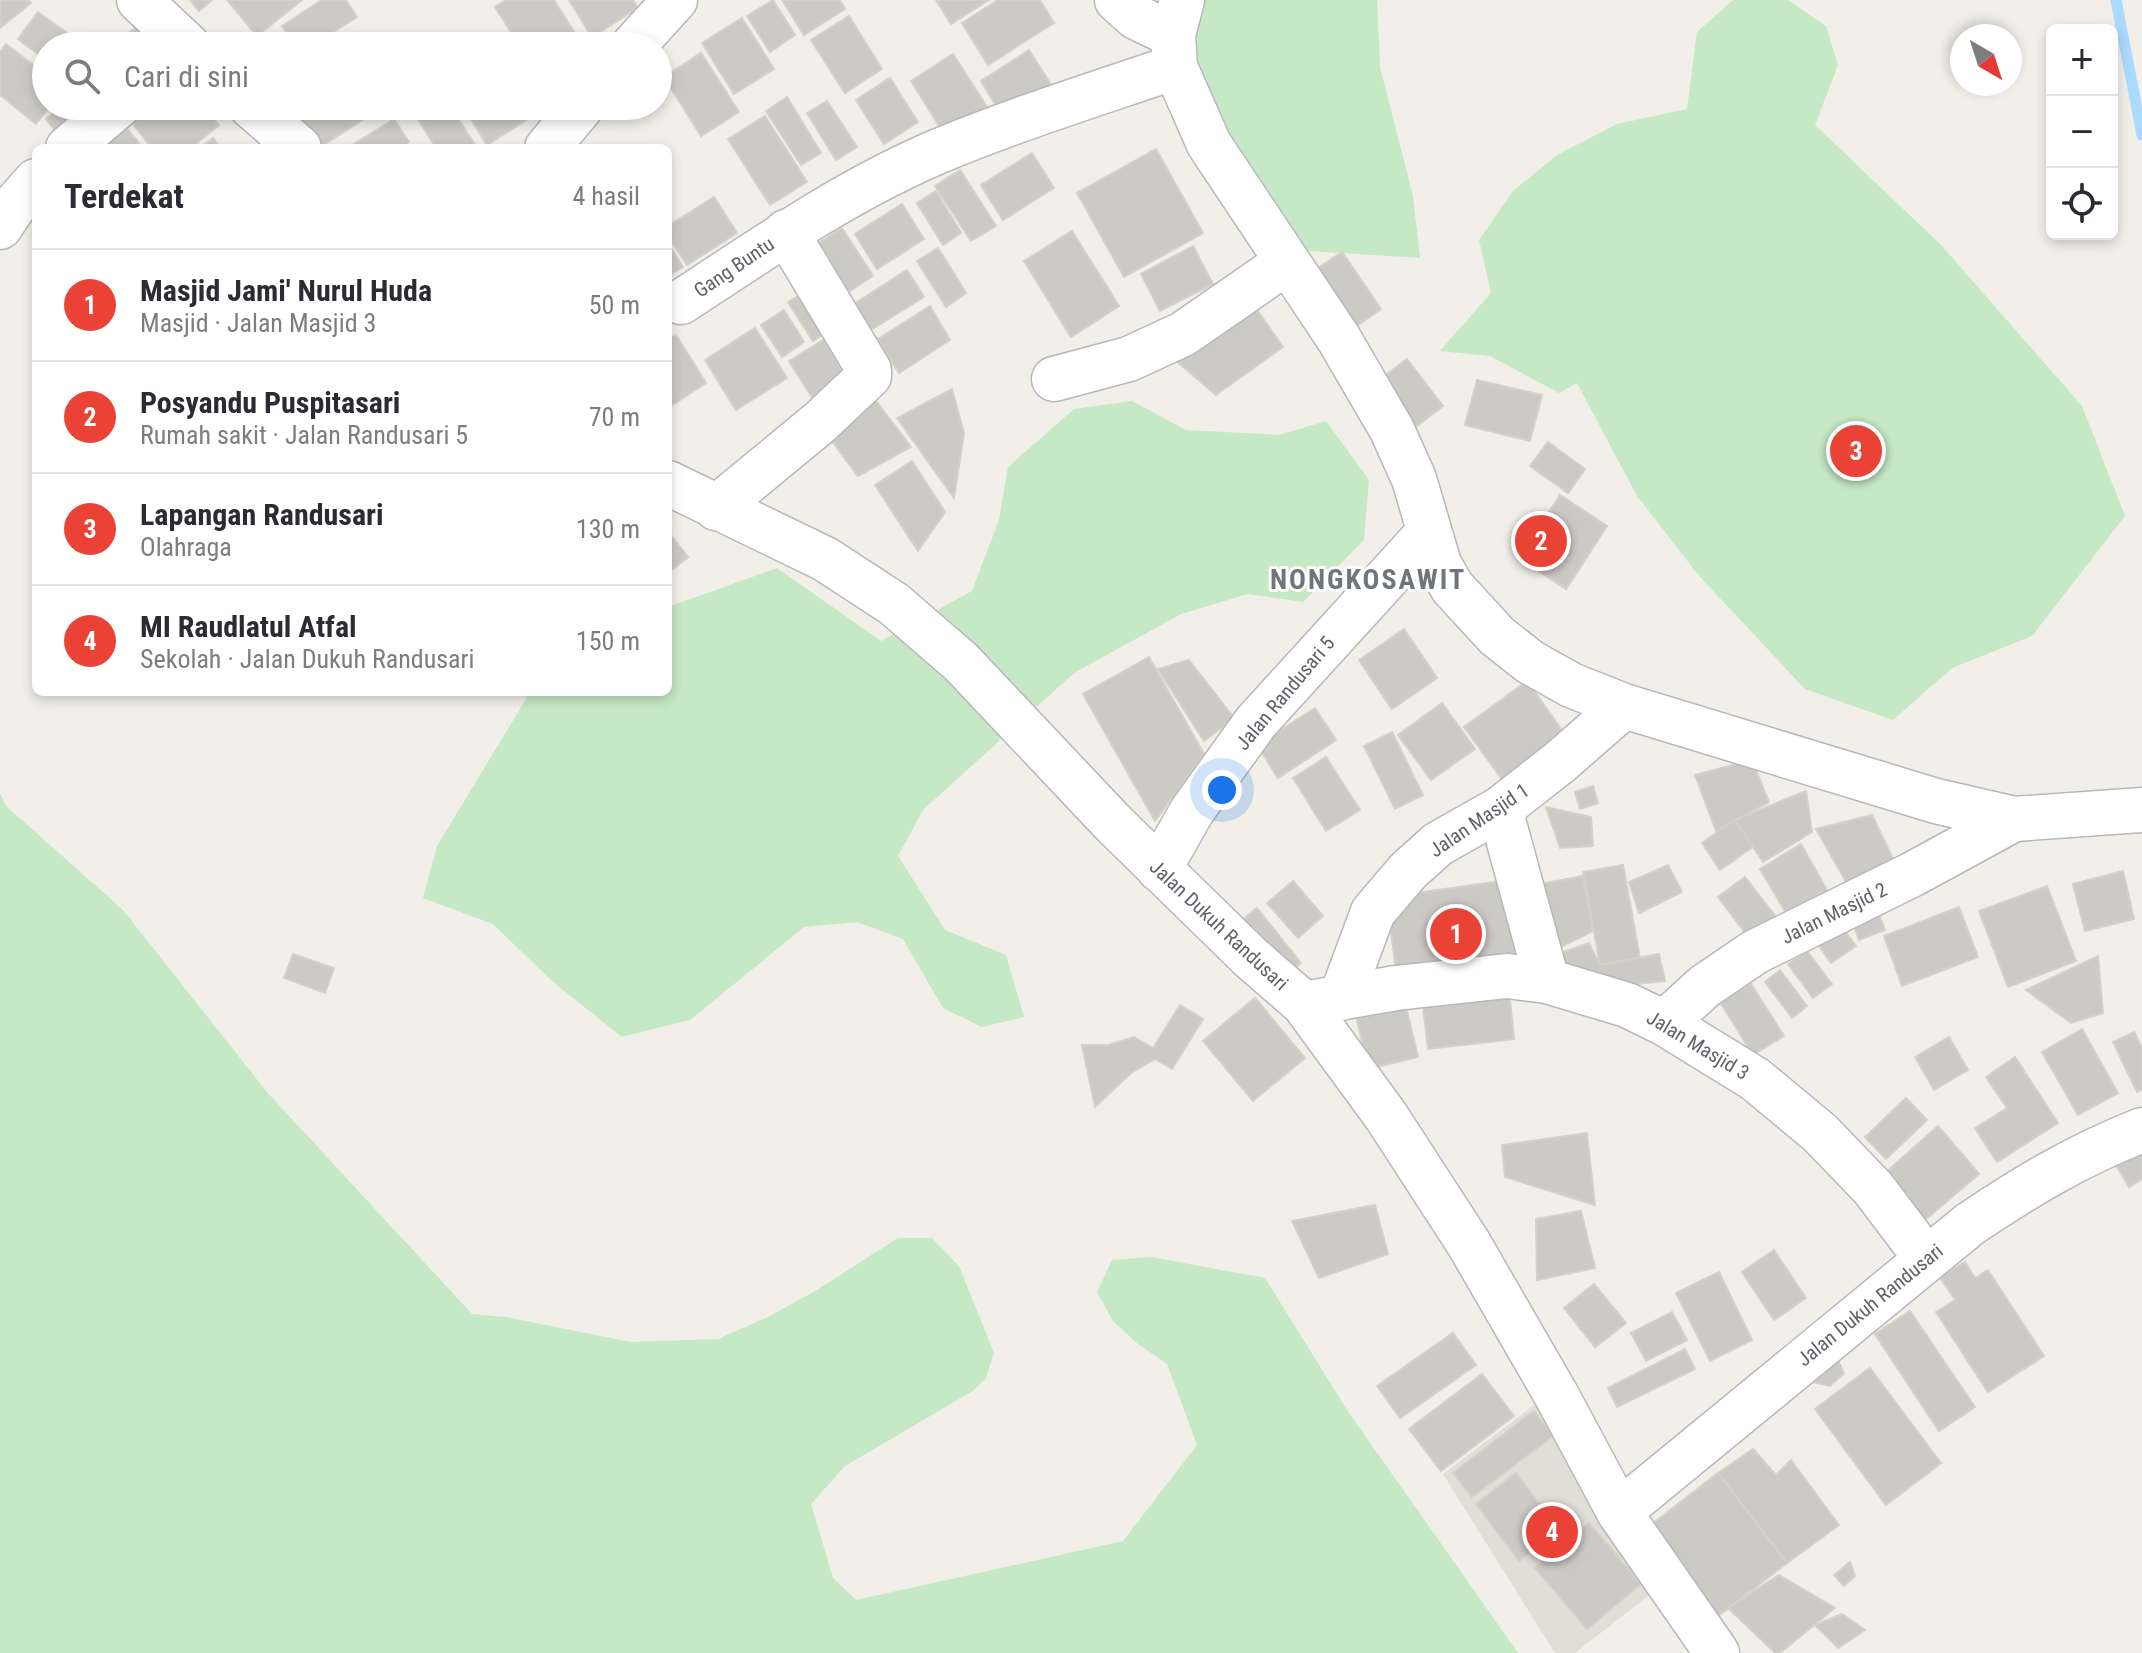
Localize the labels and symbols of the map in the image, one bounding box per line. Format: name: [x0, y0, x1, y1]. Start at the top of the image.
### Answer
north arrow: [1950, 24, 2022, 96]
street label: Gang Buntu: [689, 231, 779, 303]
pin: 3: [1830, 421, 1882, 481]
pin: 2: [1515, 511, 1567, 571]
district label: NONGKOSAWIT: [1270, 563, 1466, 596]
street label: Jalan Randusari 5: [1230, 631, 1340, 755]
your location: [1202, 770, 1242, 810]
street label: Jalan Masjid 1: [1425, 778, 1533, 862]
street label: Jalan Dukuh Randusari: [1145, 855, 1293, 995]
street label: Jalan Masjid 2: [1777, 877, 1891, 949]
pin: 1: [1430, 904, 1482, 964]
street label: Jalan Masjid 3: [1643, 1005, 1753, 1085]
street label: Jalan Dukuh Randusari: [1792, 1239, 1948, 1371]
pin: 4: [1526, 1502, 1578, 1562]

